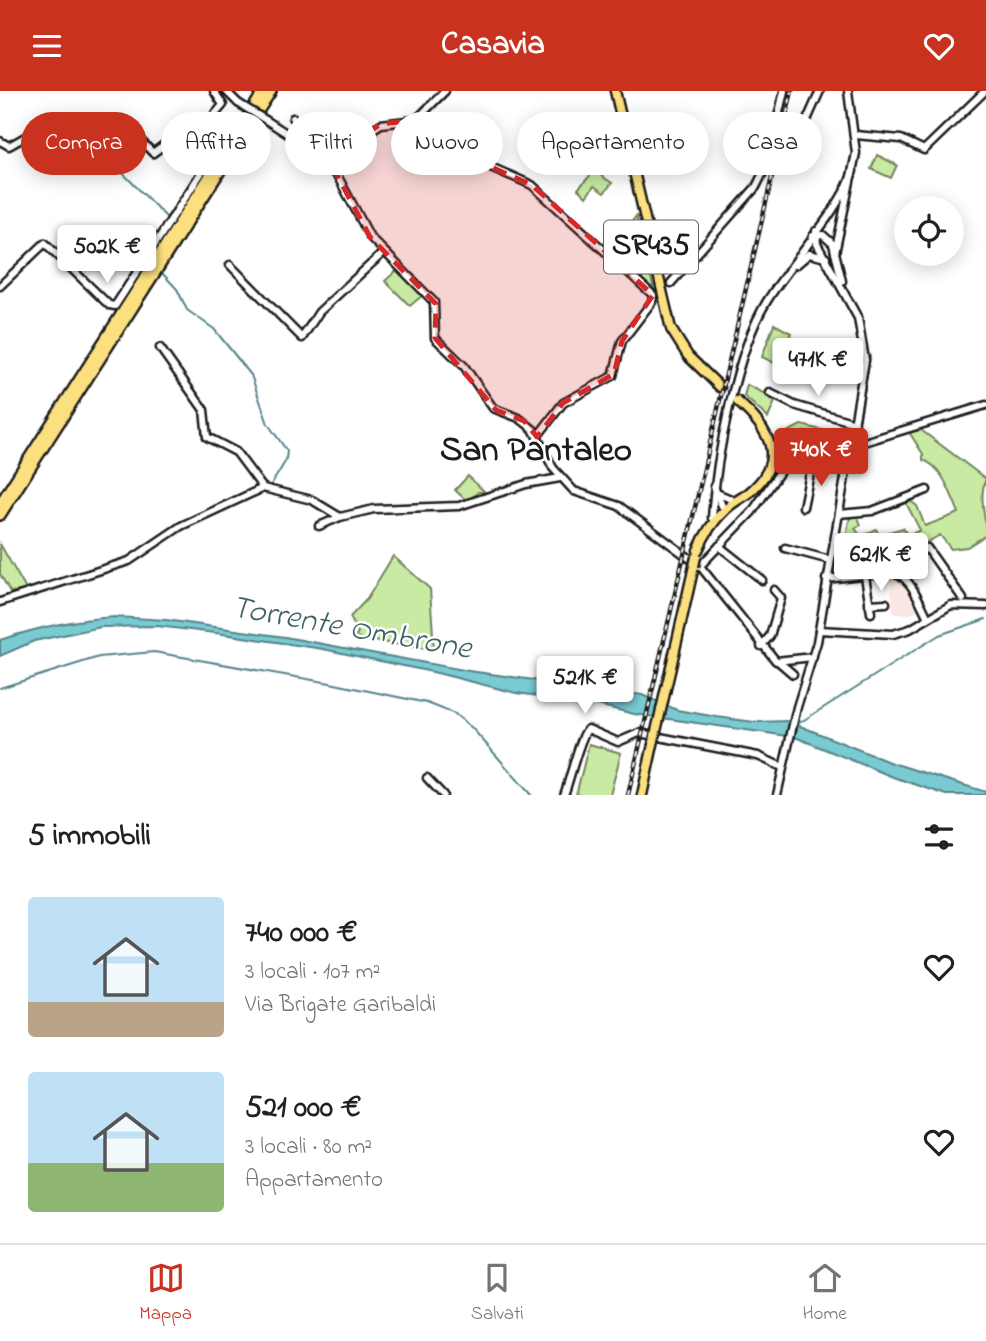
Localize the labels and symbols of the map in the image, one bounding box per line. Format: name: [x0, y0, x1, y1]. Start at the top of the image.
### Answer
road number: SR435: [604, 221, 698, 273]
pin: 502K €: [50, 225, 164, 285]
pin: 471K €: [761, 338, 875, 398]
district label: San Pantaleo: [440, 426, 632, 477]
pin: 740K €: [764, 429, 878, 488]
pin: 621K €: [824, 533, 938, 593]
water label: Torrente Ombrone: [227, 584, 476, 674]
pin: 521K €: [528, 657, 642, 716]

